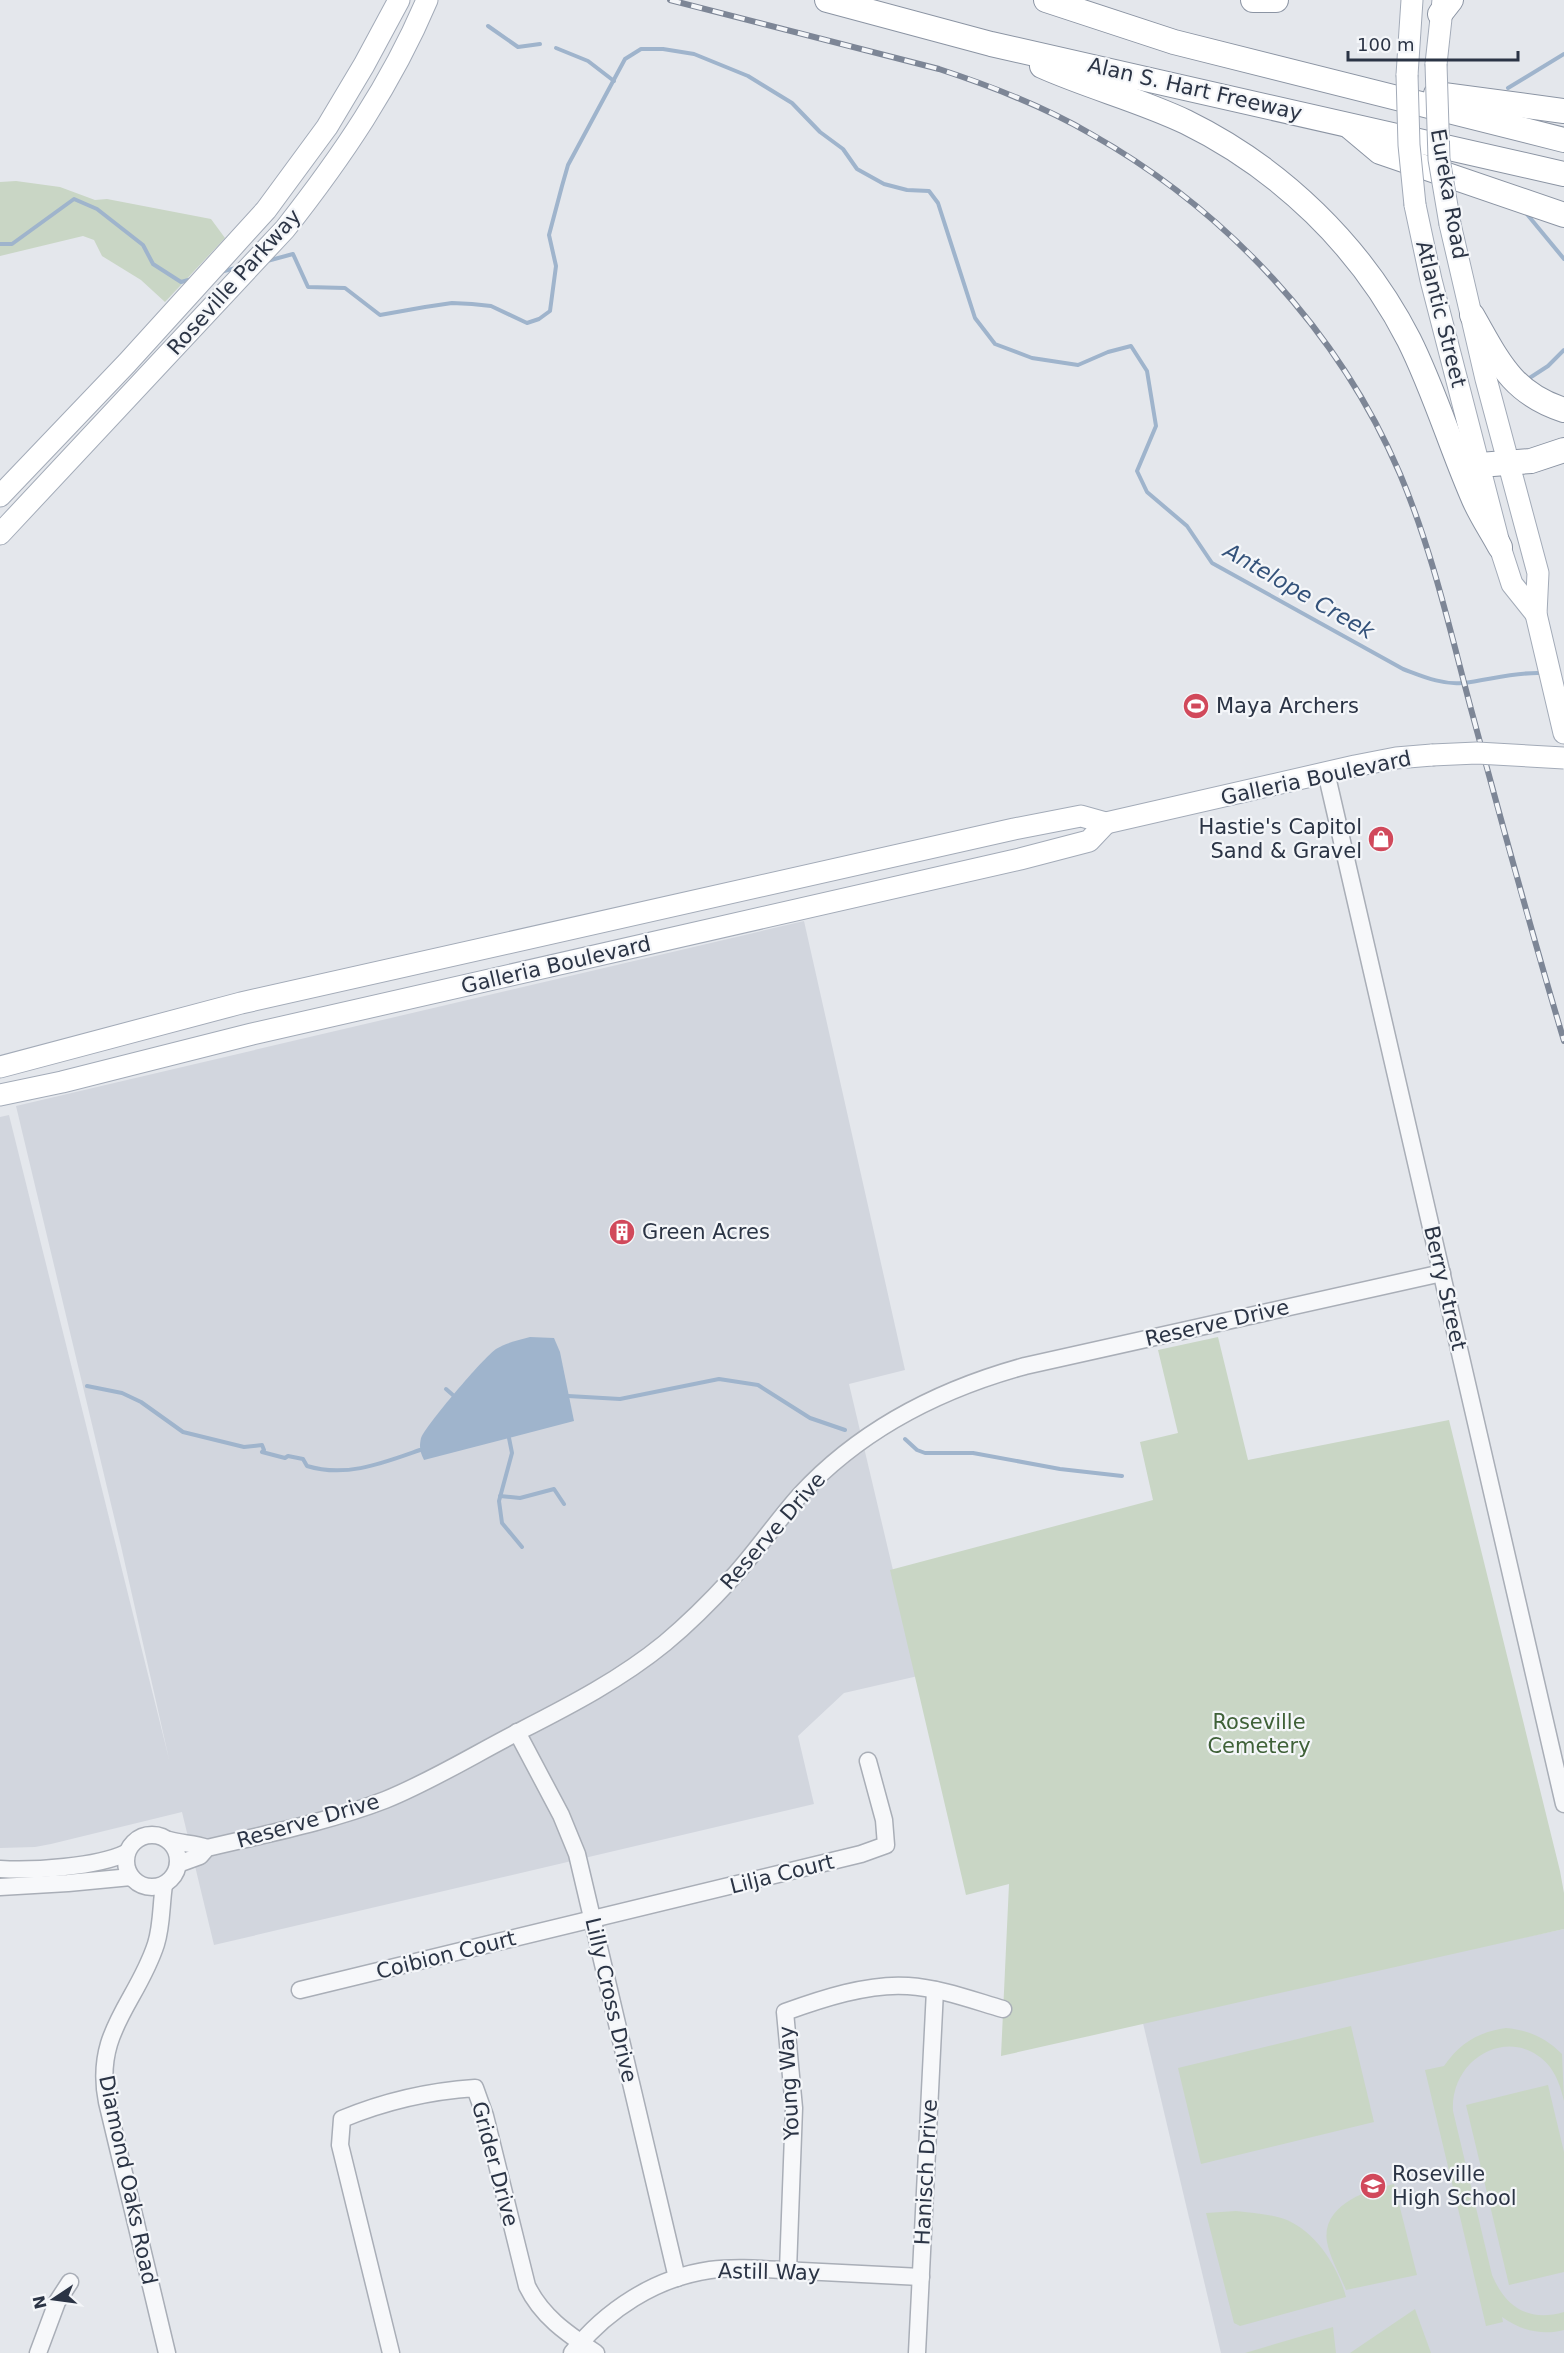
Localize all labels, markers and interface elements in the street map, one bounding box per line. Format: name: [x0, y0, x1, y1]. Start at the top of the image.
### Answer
scale bar: [1348, 24, 1518, 62]
text: 100 m: [1357, 34, 1415, 55]
street label: Alan S. Hart Freeway: [1086, 53, 1304, 125]
street label: Eureka Road: [1426, 127, 1472, 261]
street label: Roseville Parkway: [162, 204, 306, 360]
street label: Atlantic Street: [1411, 238, 1471, 390]
water label: Antelope Creek: [1218, 537, 1380, 645]
sports icon: Maya Archers: [1181, 691, 1211, 721]
place label: Maya Archers: [1216, 694, 1359, 718]
street label: Galleria Boulevard: [1219, 746, 1413, 810]
place label: Hastie's Capitol Sand & Gravel: [1198, 815, 1362, 863]
shop icon: Hastie's Capitol Sand & Gravel: [1366, 824, 1396, 854]
street label: Galleria Boulevard: [459, 931, 653, 999]
building icon: Green Acres: [607, 1217, 637, 1247]
place label: Green Acres: [642, 1220, 770, 1244]
street label: Berry Street: [1419, 1223, 1471, 1353]
street label: Reserve Drive: [1143, 1295, 1291, 1351]
street label: Reserve Drive: [716, 1468, 830, 1594]
park label: Roseville Cemetery: [1207, 1710, 1311, 1758]
street label: Reserve Drive: [234, 1789, 382, 1853]
street label: Lilja Court: [727, 1849, 837, 1899]
street label: Lilly Cross Drive: [580, 1915, 642, 2085]
street label: Coibion Court: [374, 1926, 518, 1984]
street label: Young Way: [774, 2025, 804, 2142]
street label: Diamond Oaks Road: [94, 2073, 162, 2287]
street label: Hanisch Drive: [910, 2098, 942, 2246]
street label: Grider Drive: [467, 2099, 523, 2229]
place label: Roseville High School: [1392, 2162, 1517, 2210]
school or university icon: Roseville High School: [1358, 2171, 1388, 2201]
street label: Astill Way: [718, 2259, 820, 2285]
north arrow: [24, 2269, 84, 2329]
text: N: [29, 2294, 51, 2311]

